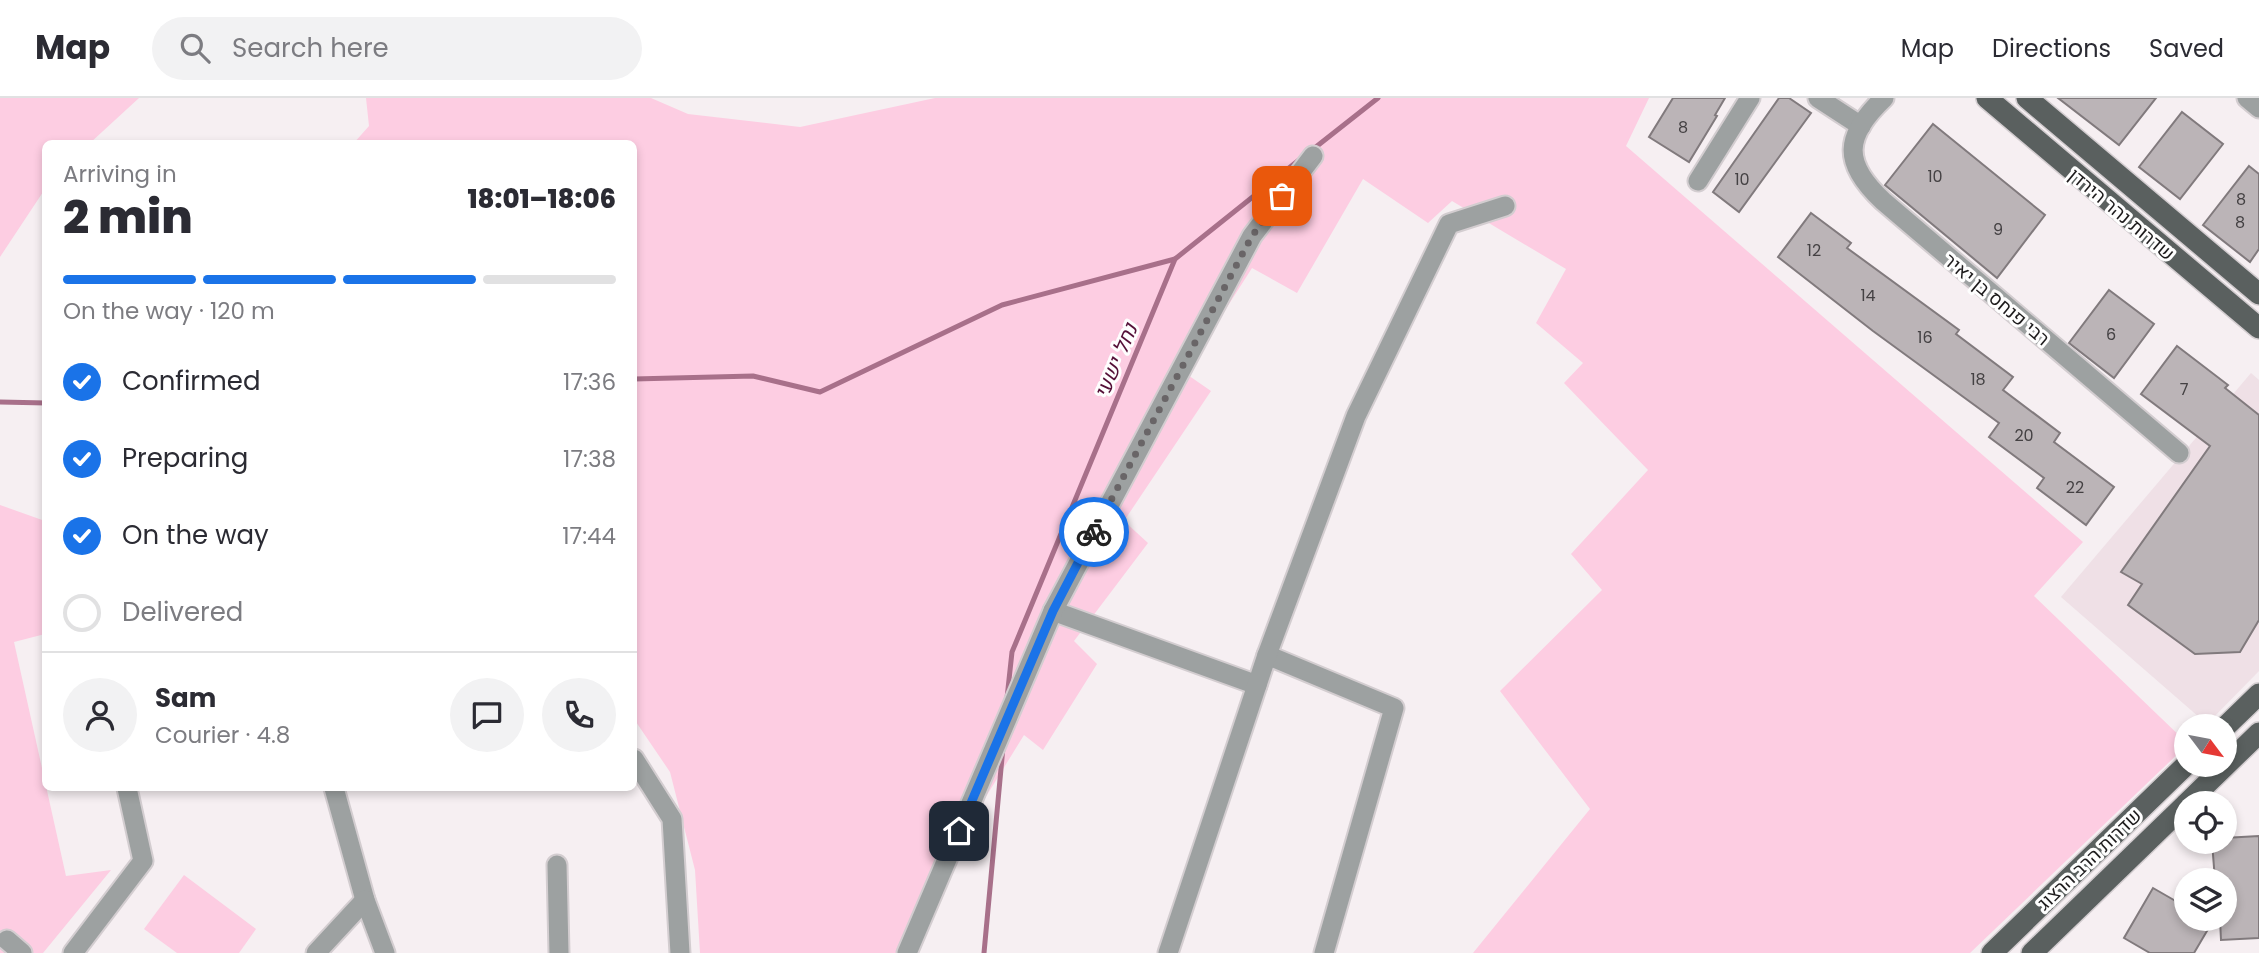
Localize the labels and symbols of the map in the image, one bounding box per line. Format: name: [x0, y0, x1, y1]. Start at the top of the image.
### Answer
house number: 8: [1678, 116, 1688, 139]
street label: שדרות נהר הירדן: [2063, 162, 2180, 267]
house number: 10: [1927, 165, 1943, 188]
pin: [1252, 166, 1312, 226]
house number: 10: [1734, 168, 1750, 191]
house number: 8: [2236, 188, 2246, 211]
house number: 8: [2235, 211, 2245, 234]
house number: 9: [1993, 218, 2003, 241]
house number: 12: [1807, 239, 1821, 262]
street label: רבי פנחס בן יאיר: [1938, 247, 2056, 352]
house number: 14: [1860, 284, 1876, 307]
water label: נחל ישעי: [1087, 318, 1145, 403]
house number: 6: [2106, 323, 2116, 346]
house number: 16: [1917, 326, 1933, 349]
house number: 18: [1970, 368, 1986, 391]
house number: 7: [2180, 378, 2189, 401]
house number: 20: [2014, 424, 2034, 447]
house number: 22: [2066, 476, 2084, 499]
courier: [1059, 497, 1129, 567]
north arrow: [2174, 714, 2236, 777]
pin: [929, 801, 989, 861]
street label: שדרות הרב הרצוג: [2031, 802, 2148, 916]

